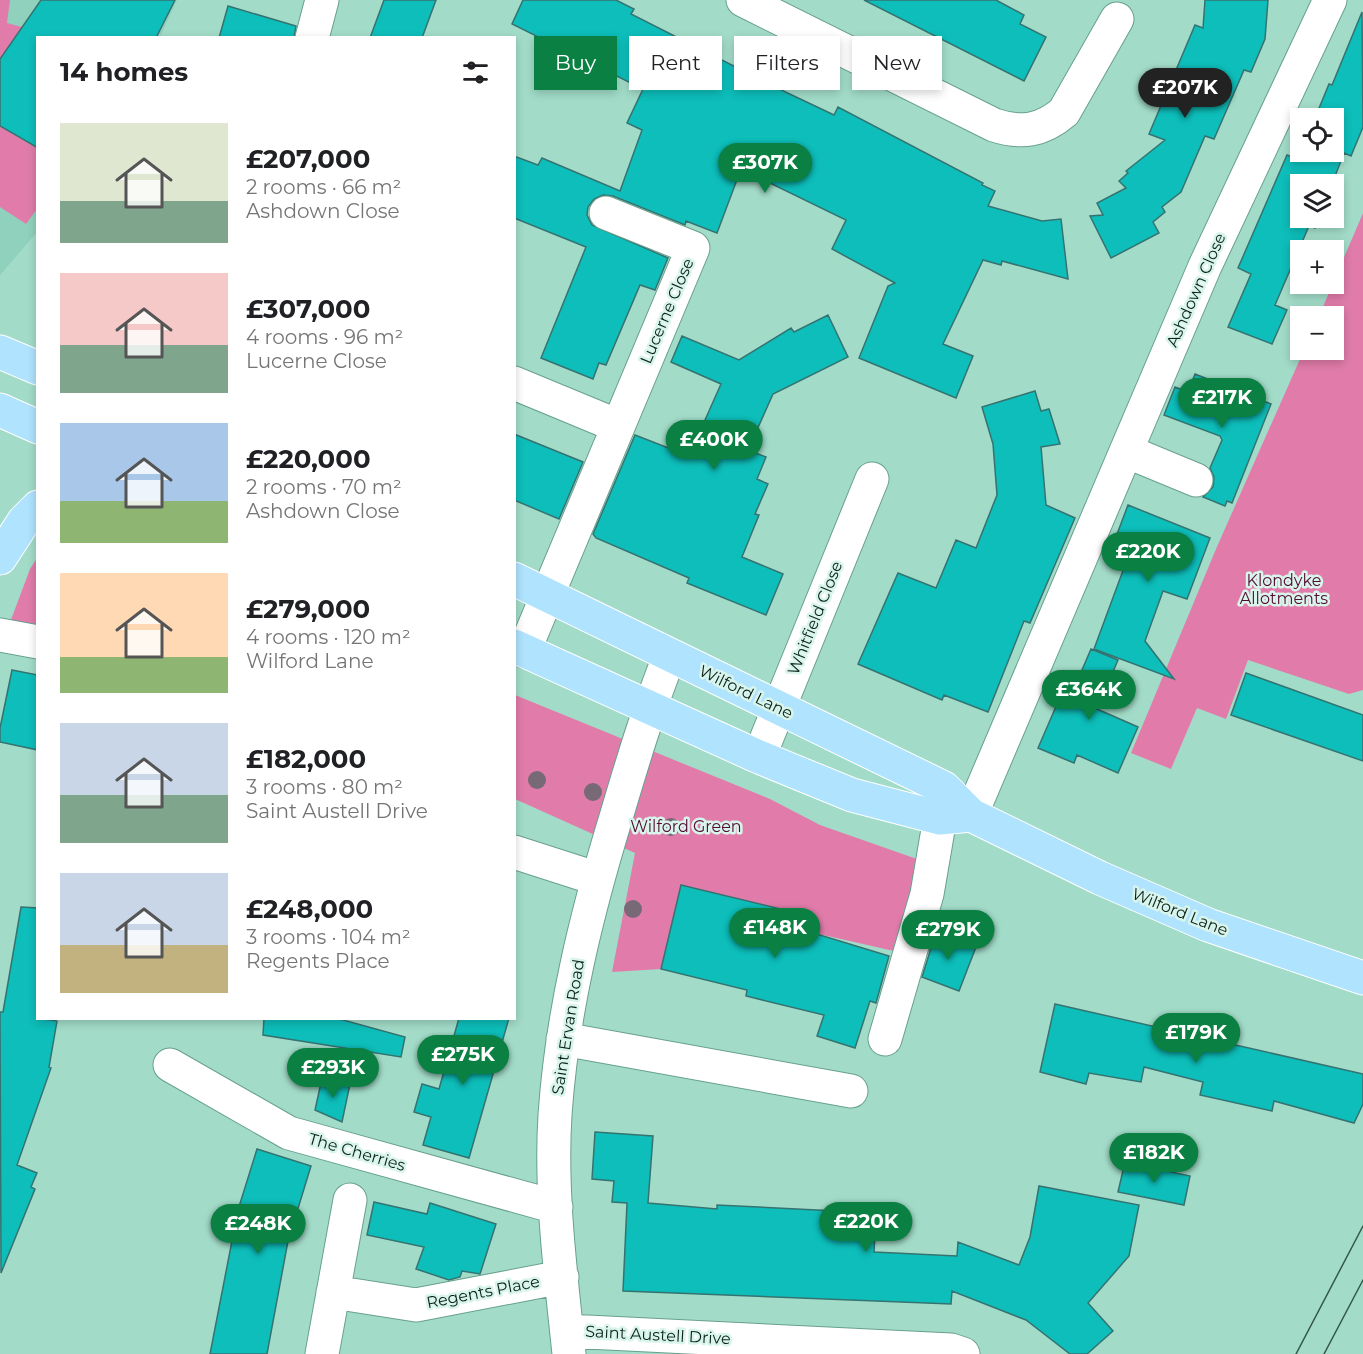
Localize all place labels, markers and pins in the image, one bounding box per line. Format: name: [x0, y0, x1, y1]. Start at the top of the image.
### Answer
pin: £207K: [1143, 68, 1227, 119]
pin: £307K: [723, 143, 807, 194]
pin: £217K: [1180, 378, 1264, 429]
pin: £400K: [672, 420, 756, 471]
pin: £220K: [1106, 532, 1190, 583]
pin: £364K: [1047, 670, 1131, 721]
pin: £148K: [733, 908, 817, 959]
pin: £279K: [906, 910, 990, 961]
pin: £179K: [1154, 1013, 1238, 1064]
pin: £275K: [421, 1035, 505, 1086]
pin: £293K: [291, 1048, 375, 1099]
pin: £182K: [1112, 1133, 1196, 1184]
pin: £220K: [824, 1202, 908, 1253]
pin: £248K: [216, 1204, 300, 1255]

